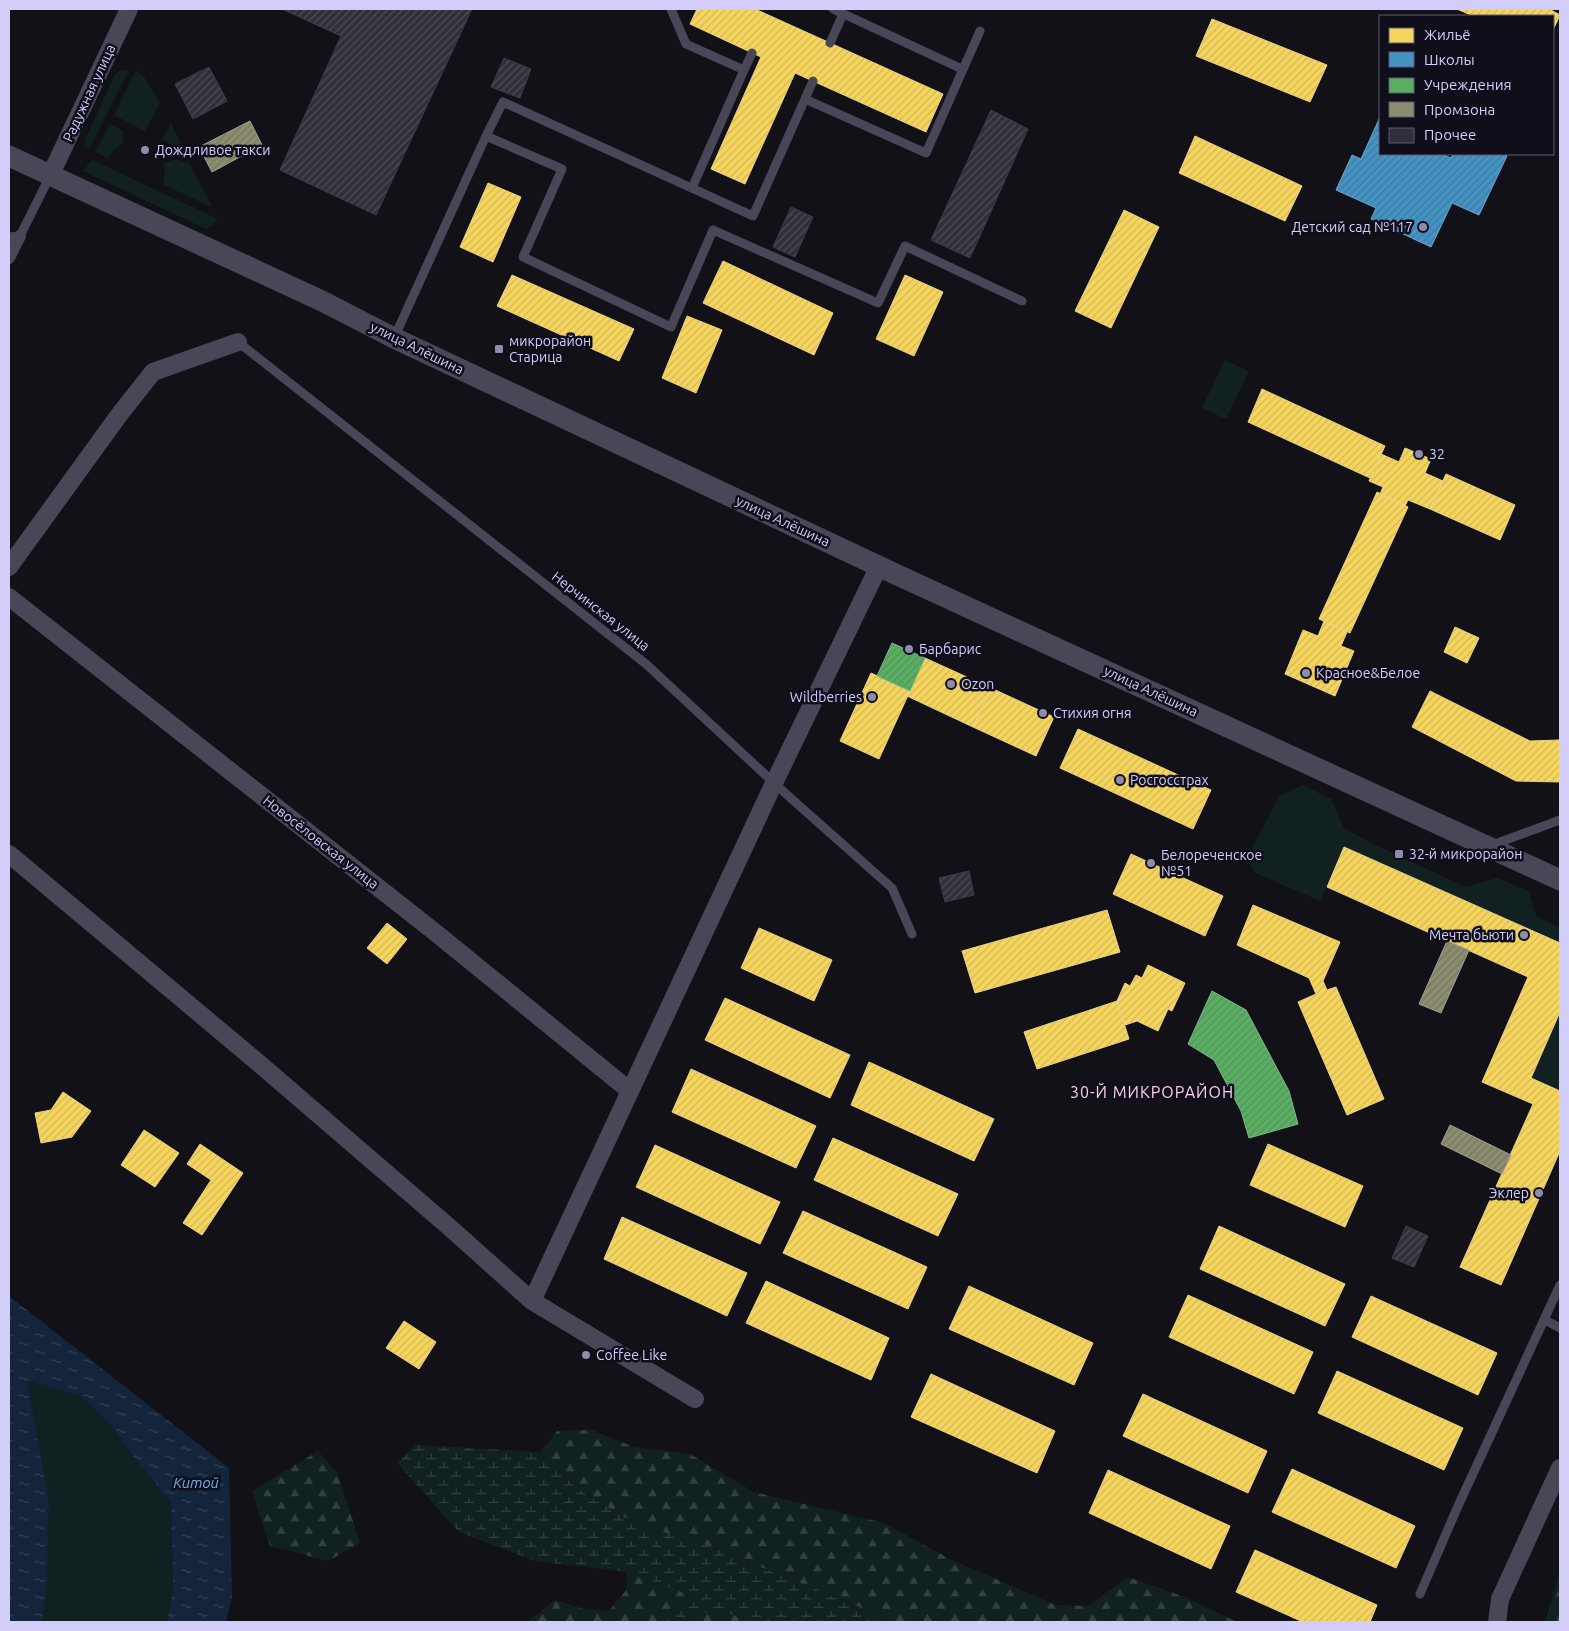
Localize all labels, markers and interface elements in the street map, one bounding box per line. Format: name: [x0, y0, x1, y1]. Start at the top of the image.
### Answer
legend: [1379, 15, 1554, 155]
text: Жильё: [1424, 26, 1471, 43]
street label: Радужная улица: [59, 42, 119, 144]
text: Школы: [1424, 51, 1475, 68]
text: Учреждения: [1424, 76, 1512, 93]
text: Промзона: [1424, 101, 1495, 118]
text: Прочее: [1424, 126, 1476, 143]
place label: Дождливое такси: [155, 142, 271, 158]
marker: Дождливое такси: [139, 144, 151, 156]
place label: Детский сад №117: [1292, 219, 1413, 235]
marker: Детский сад №117: [1417, 221, 1429, 233]
street label: улица Алёшина: [368, 318, 466, 378]
place label: микрорайон Старица: [509, 333, 591, 365]
marker: микрорайон Старица: [493, 343, 505, 355]
place label: 32: [1429, 446, 1445, 462]
marker: 32: [1413, 448, 1425, 460]
street label: улица Алёшина: [733, 492, 833, 550]
street label: Нерчинская улица: [549, 568, 653, 654]
place label: Барбарис: [919, 641, 982, 657]
marker: Барбарис: [903, 643, 915, 655]
street label: улица Алёшина: [1101, 662, 1201, 720]
place label: Красное&Белое: [1316, 665, 1420, 681]
marker: Красное&Белое: [1300, 667, 1312, 679]
place label: Ozon: [961, 676, 994, 692]
marker: Ozon: [945, 678, 957, 690]
place label: Wildberries: [790, 689, 862, 705]
marker: Wildberries: [866, 691, 878, 703]
place label: Стихия огня: [1053, 705, 1131, 721]
marker: Стихия огня: [1037, 707, 1049, 719]
place label: Росгосстрах: [1130, 772, 1209, 788]
marker: Росгосстрах: [1114, 774, 1126, 786]
street label: Новосёловская улица: [260, 792, 382, 892]
place label: 32-й микрорайон: [1409, 846, 1522, 862]
place label: Белореченское №51: [1161, 847, 1262, 879]
marker: 32-й микрорайон: [1393, 848, 1405, 860]
marker: Белореченское №51: [1145, 857, 1157, 869]
place label: Мечта бьюти: [1429, 927, 1514, 943]
marker: Мечта бьюти: [1518, 929, 1530, 941]
district label: 30-Й МИКРОРАЙОН: [1070, 1082, 1234, 1101]
place label: Эклер: [1489, 1185, 1529, 1201]
marker: Эклер: [1533, 1187, 1545, 1199]
place label: Coffee Like: [596, 1347, 667, 1363]
marker: Coffee Like: [580, 1349, 592, 1361]
water label: Китой: [173, 1474, 219, 1491]

